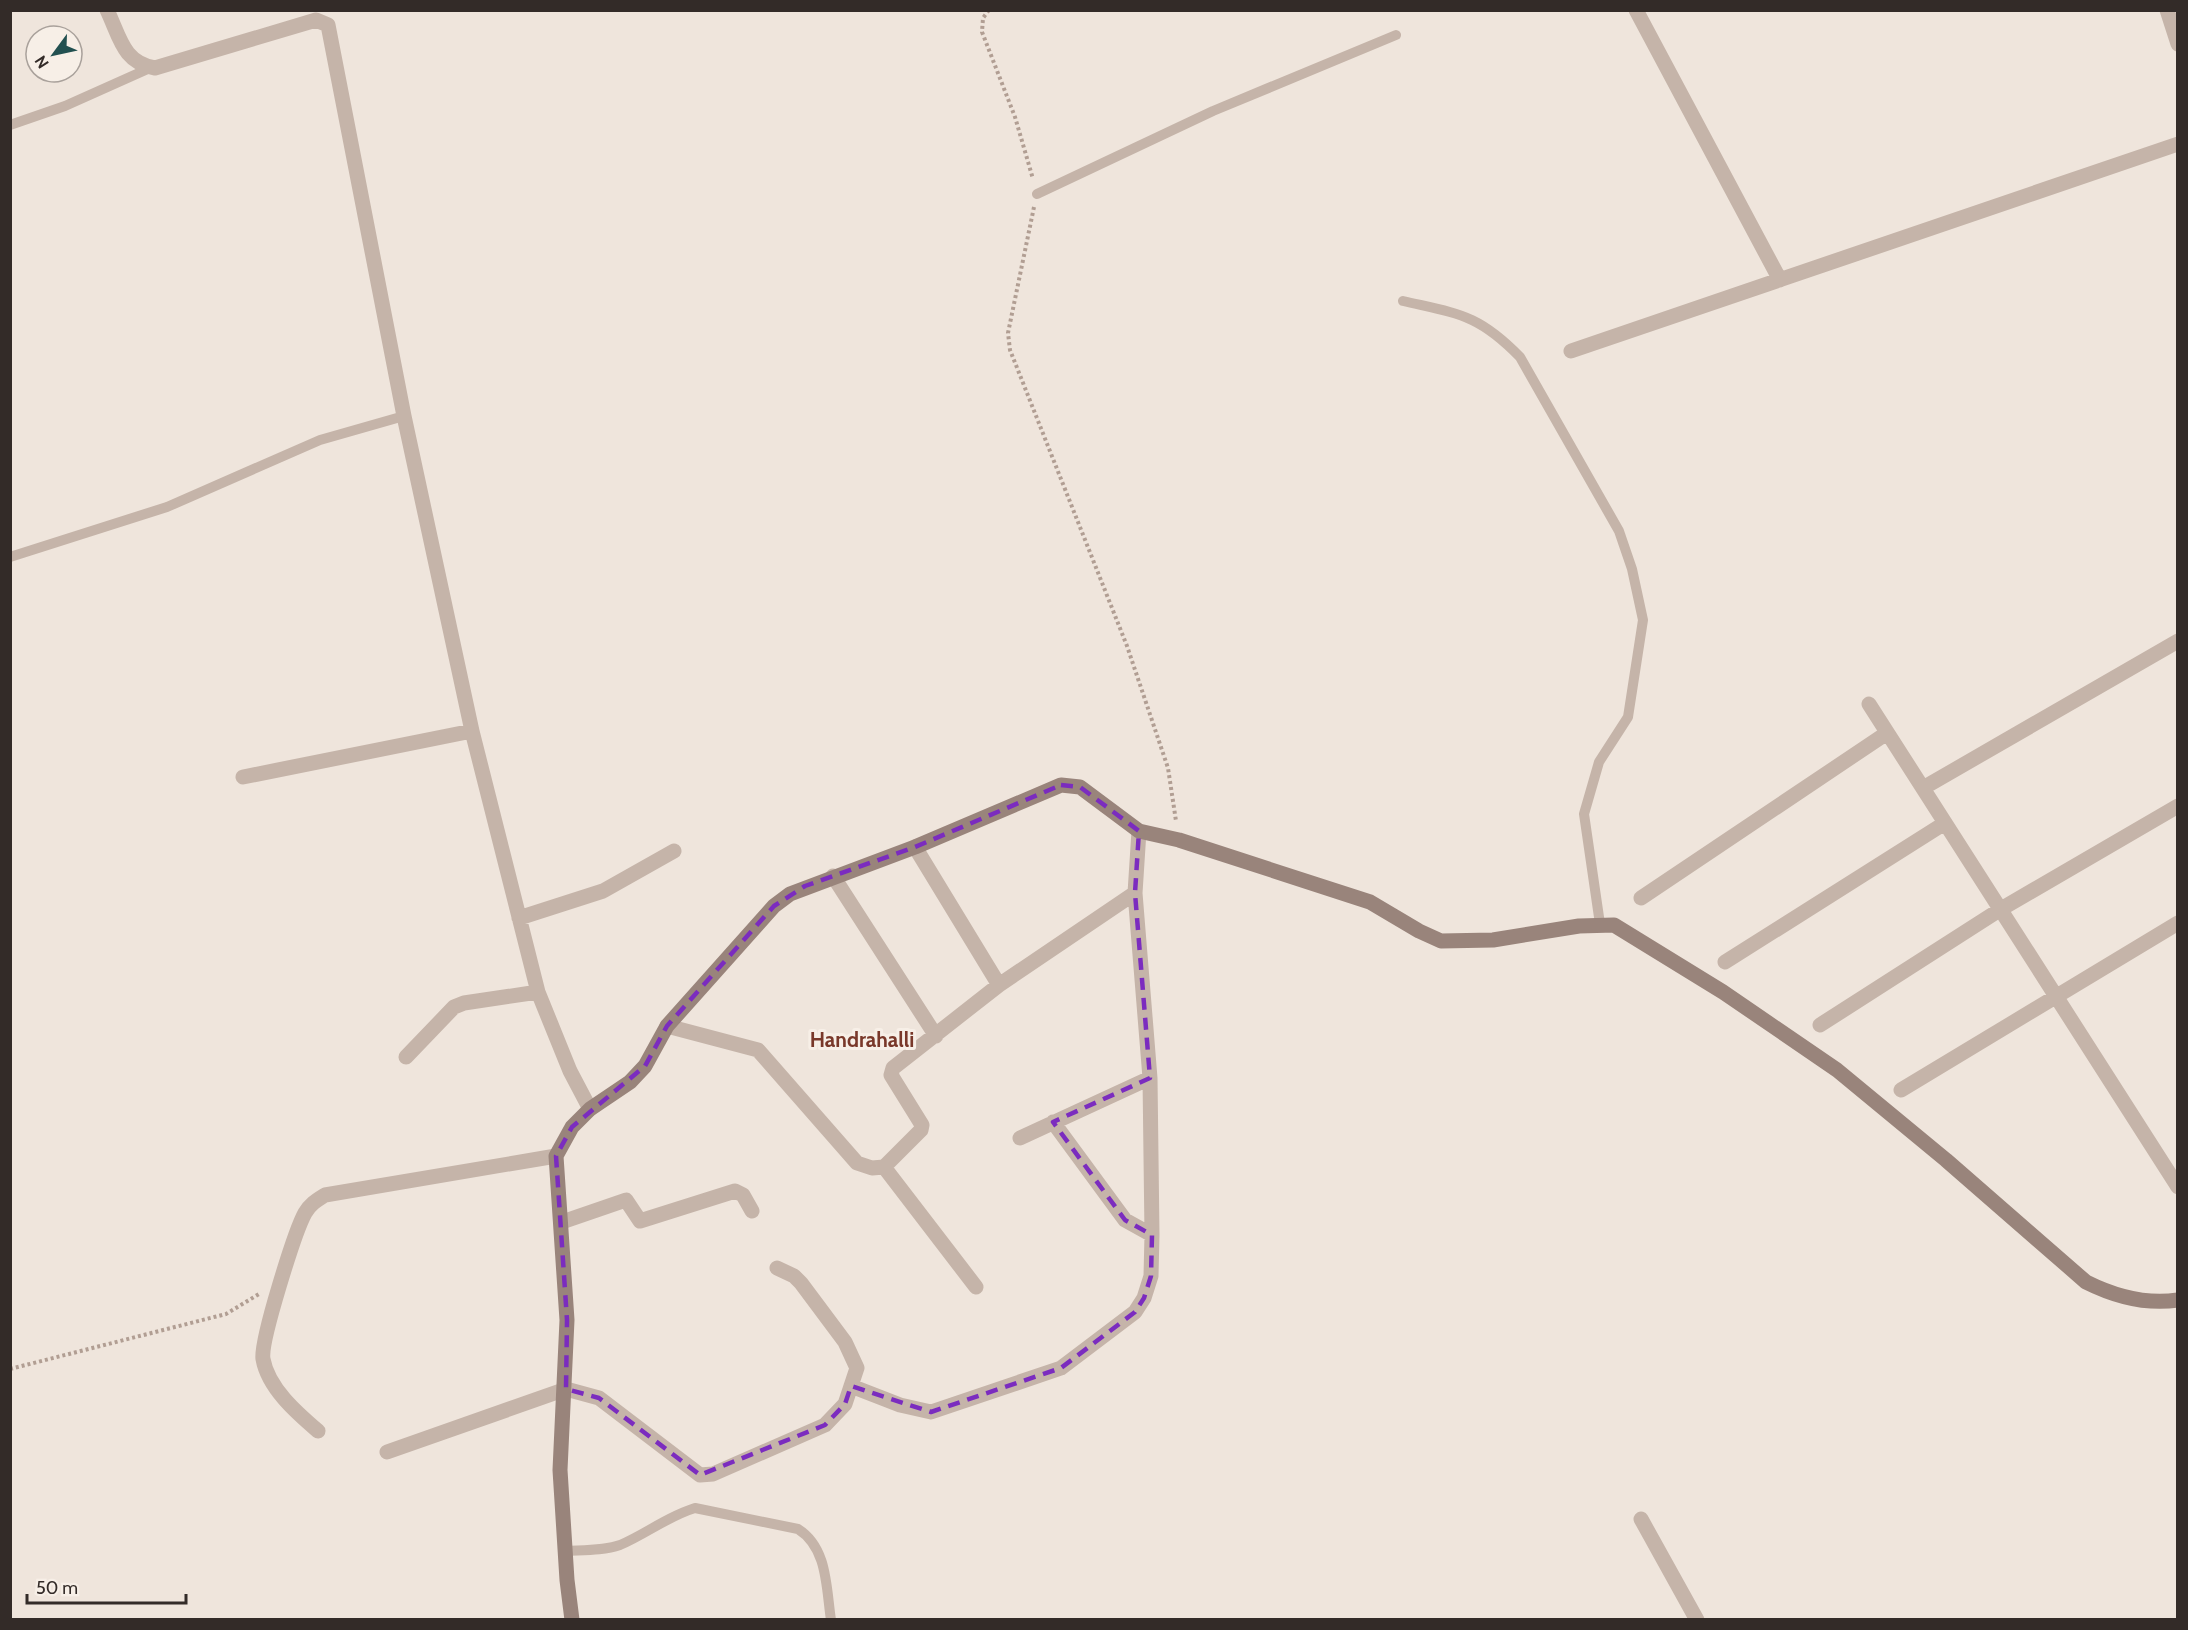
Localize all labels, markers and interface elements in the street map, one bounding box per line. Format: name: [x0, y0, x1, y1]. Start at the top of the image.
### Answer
north arrow: [24, 24, 84, 84]
text: N: [31, 52, 53, 72]
district label: Handrahalli: [810, 1027, 914, 1052]
scale bar: [27, 1567, 186, 1605]
text: 50 m: [36, 1577, 78, 1599]

